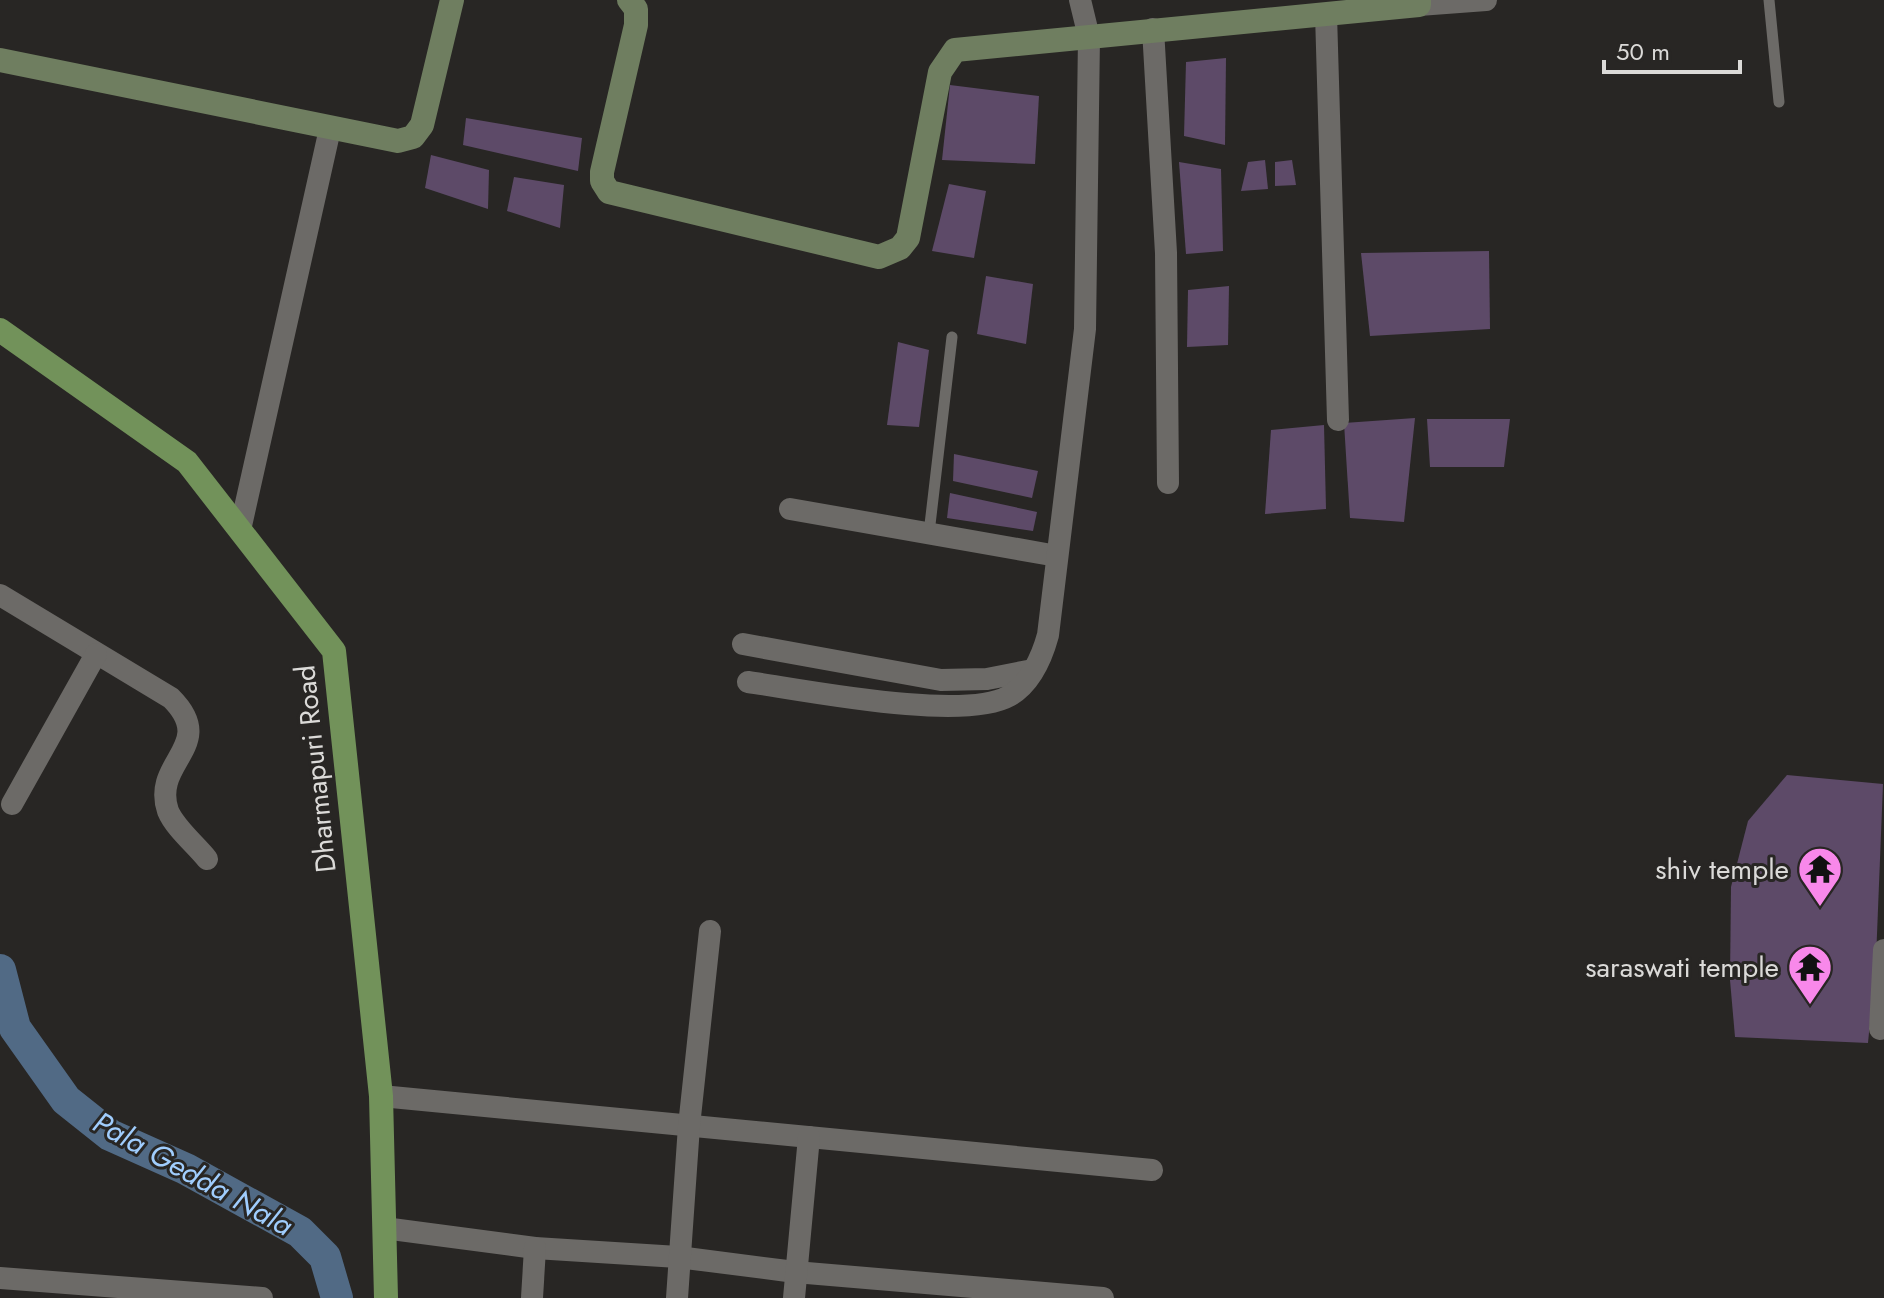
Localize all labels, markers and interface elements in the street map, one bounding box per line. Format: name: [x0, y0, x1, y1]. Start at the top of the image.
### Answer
scale bar: [1604, 24, 1740, 74]
text: 50 m: [1616, 34, 1670, 69]
street label: Dharmapuri Road: [284, 663, 347, 875]
temple icon: shiv temple: [1796, 845, 1844, 908]
place label: shiv temple: [1655, 849, 1789, 890]
temple icon: saraswati temple: [1786, 943, 1834, 1006]
place label: saraswati temple: [1585, 947, 1779, 988]
water label: Pala Gedda Nala: [85, 1101, 301, 1247]

